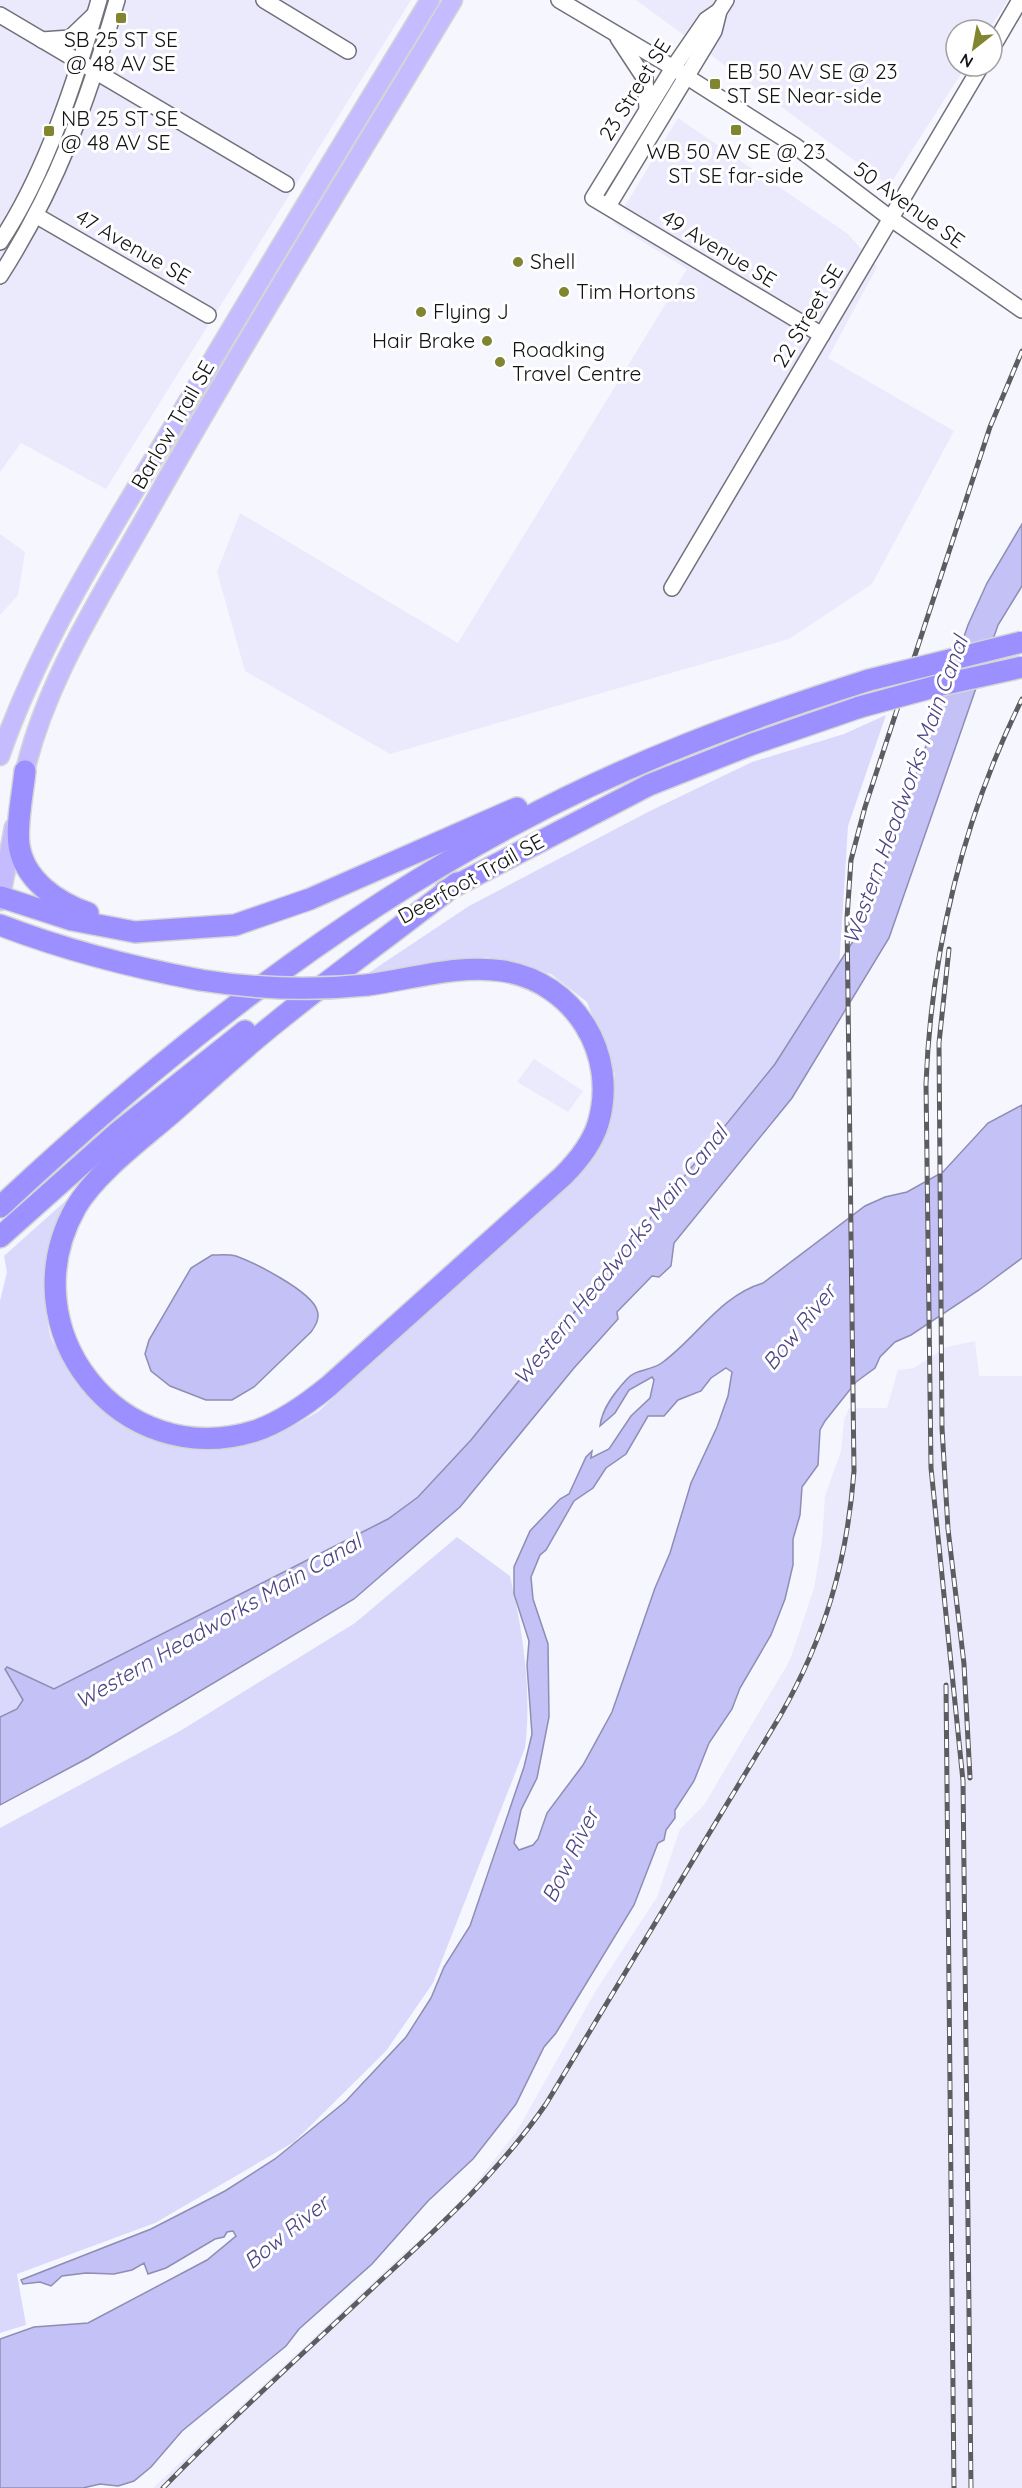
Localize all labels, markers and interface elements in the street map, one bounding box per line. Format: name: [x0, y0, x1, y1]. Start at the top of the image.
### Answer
marker: SB 25 ST SE @ 48 AV SE: [114, 11, 128, 25]
north arrow: [944, 18, 1004, 78]
place label: SB 25 ST SE @ 48 AV SE: [64, 26, 178, 76]
street label: 23 Street SE: [593, 34, 676, 145]
text: N: [956, 49, 976, 72]
place label: EB 50 AV SE @ 23 ST SE Near-side: [727, 58, 898, 108]
marker: EB 50 AV SE @ 23 ST SE Near-side: [708, 77, 722, 91]
place label: NB 25 ST SE @ 48 AV SE: [61, 105, 178, 155]
marker: WB 50 AV SE @ 23 ST SE far-side: [729, 123, 743, 137]
marker: NB 25 ST SE @ 48 AV SE: [42, 124, 56, 138]
place label: WB 50 AV SE @ 23 ST SE far-side: [647, 138, 825, 188]
street label: 50 Avenue SE: [849, 155, 970, 253]
street label: 47 Avenue SE: [71, 203, 196, 289]
street label: 49 Avenue SE: [657, 204, 782, 293]
place label: Shell: [530, 248, 575, 274]
marker: Shell: [511, 255, 525, 269]
street label: 22 Street SE: [766, 259, 848, 372]
place label: Tim Hortons: [576, 278, 696, 304]
marker: Tim Hortons: [557, 285, 571, 299]
place label: Flying J: [433, 298, 509, 324]
marker: Flying J: [414, 305, 428, 319]
place label: Hair Brake: [372, 327, 475, 353]
marker: Hair Brake: [480, 334, 494, 348]
place label: Roadking Travel Centre: [512, 336, 642, 386]
marker: Roadking Travel Centre: [493, 355, 507, 369]
street label: Barlow Trail SE: [125, 356, 219, 493]
water label: Western Headworks Main Canal: [836, 629, 975, 948]
street label: Deerfoot Trail SE: [393, 827, 548, 929]
water label: Western Headworks Main Canal: [507, 1117, 735, 1390]
water label: Bow River: [756, 1277, 844, 1375]
water label: Western Headworks Main Canal: [70, 1526, 369, 1715]
water label: Bow River: [535, 1801, 606, 1907]
water label: Bow River: [238, 2187, 336, 2275]

